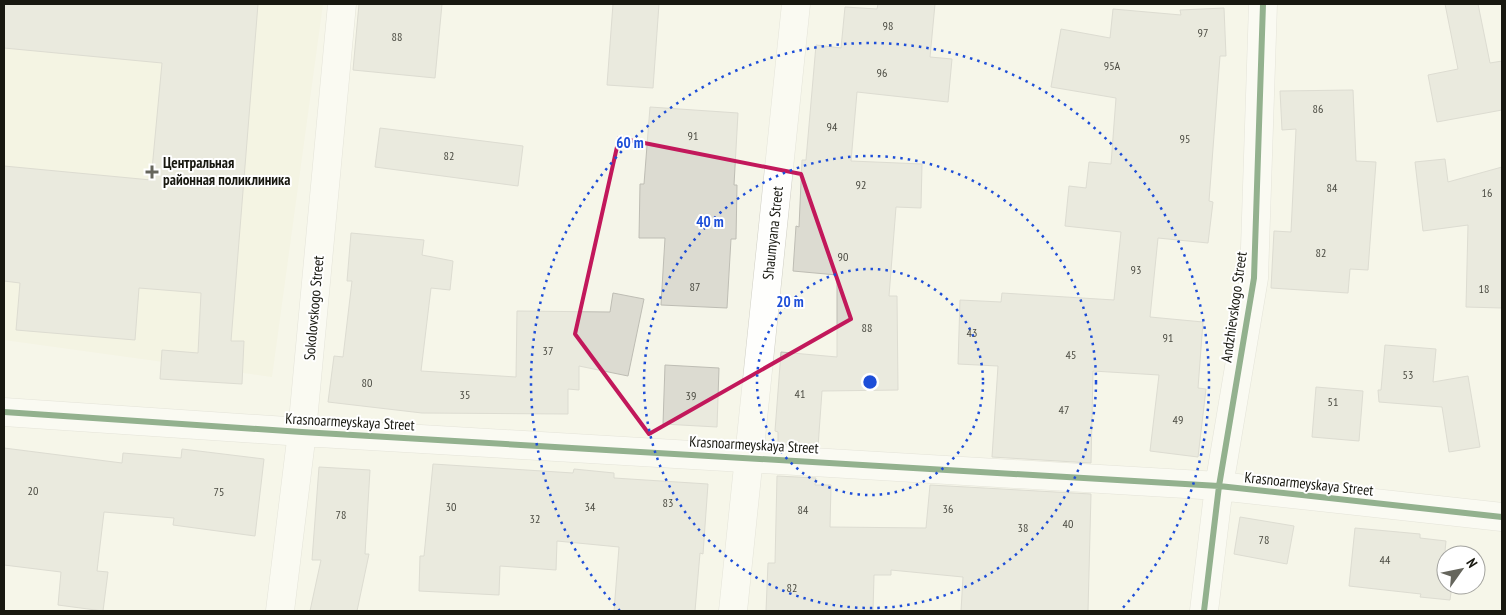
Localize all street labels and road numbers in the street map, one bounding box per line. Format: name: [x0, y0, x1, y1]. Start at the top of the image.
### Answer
street label: Shaumyana Street: [758, 185, 787, 281]
street label: Andzhievskogo Street: [1216, 250, 1251, 364]
street label: Sokolovskogo Street: [299, 255, 328, 361]
street label: Krasnoarmeyskaya Street: [285, 409, 415, 434]
street label: Krasnoarmeyskaya Street: [689, 432, 819, 457]
street label: Krasnoarmeyskaya Street: [1244, 467, 1374, 500]

